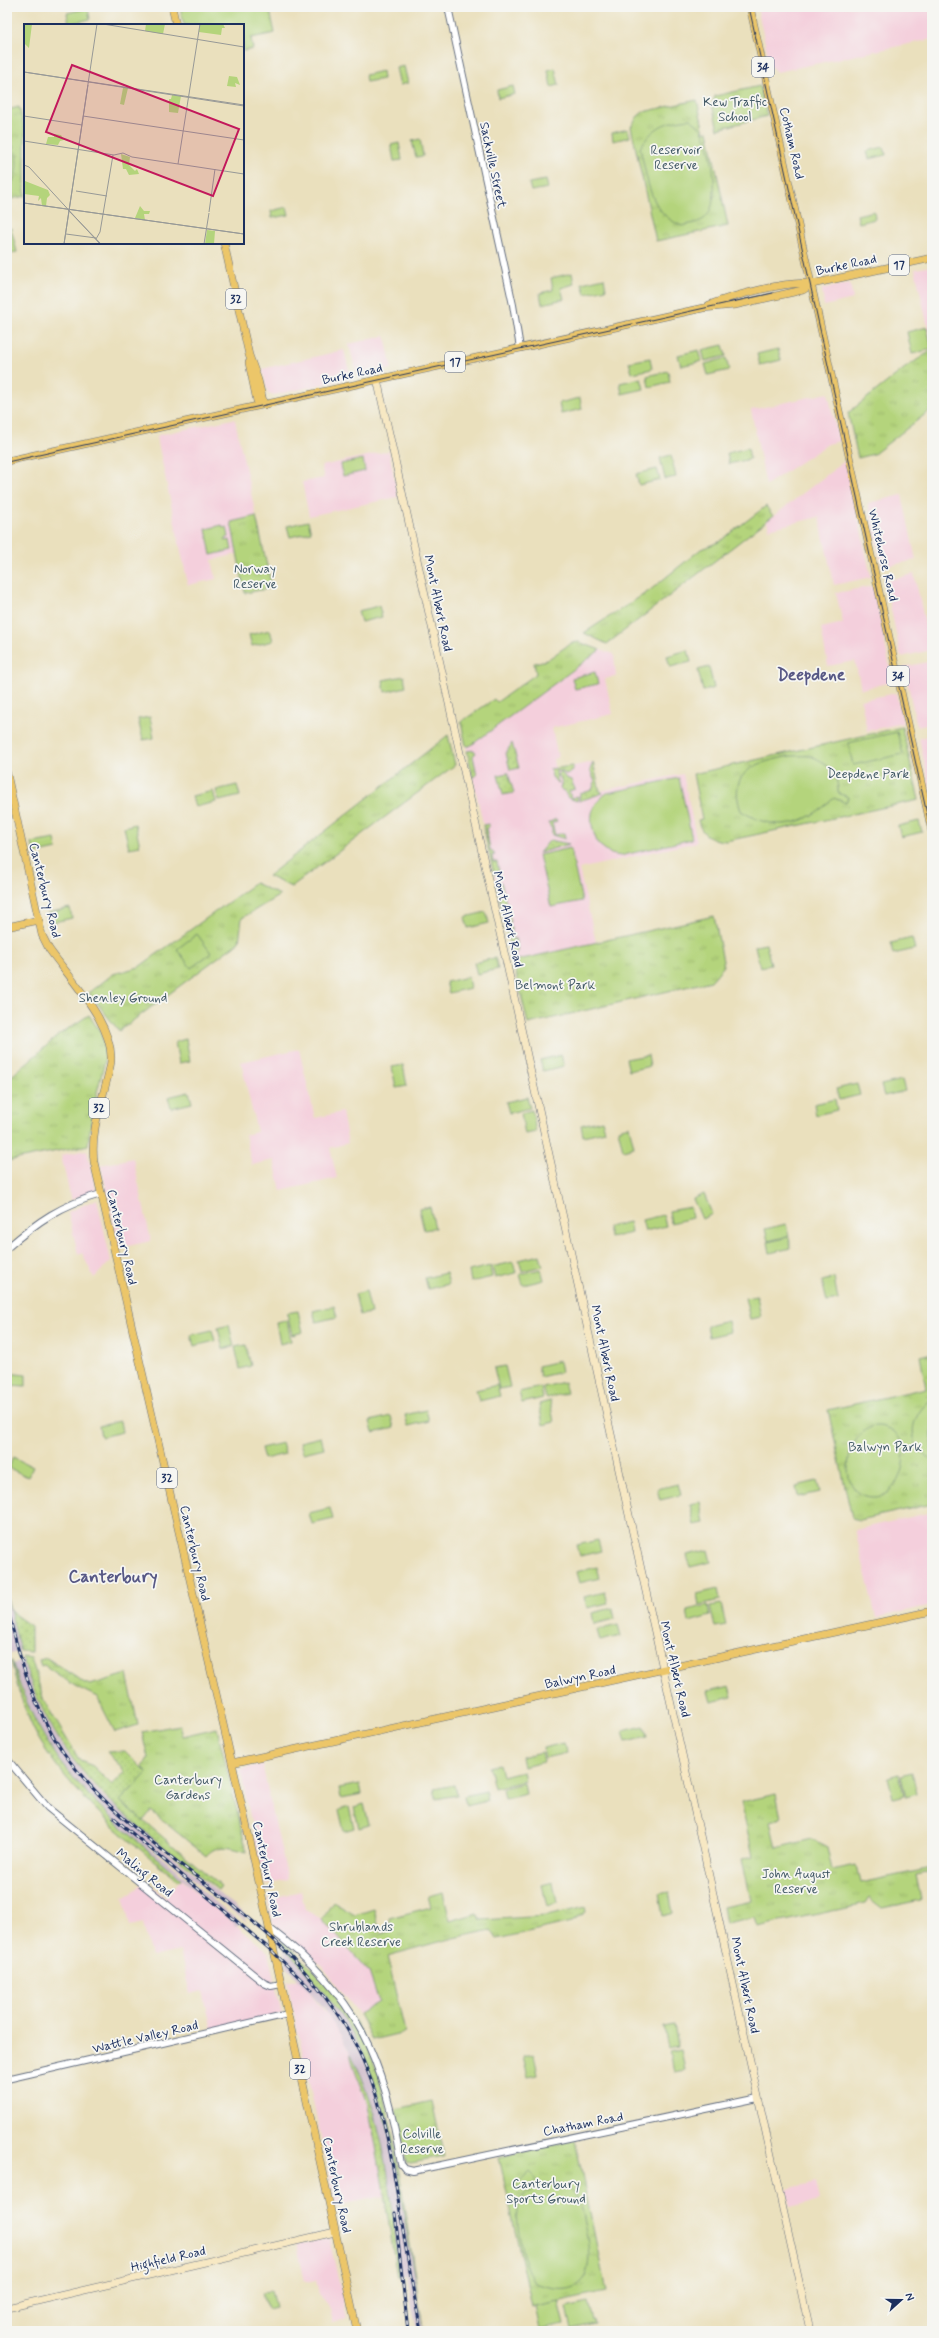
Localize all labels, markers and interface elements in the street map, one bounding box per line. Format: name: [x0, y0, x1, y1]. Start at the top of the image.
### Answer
inset map: [24, 24, 244, 244]
road number: 34: [752, 57, 774, 77]
park label: Kew Traffic School: [703, 94, 767, 126]
street label: Cotham Road: [775, 106, 808, 181]
street label: Sackville Street: [475, 121, 510, 210]
park label: Reservoir Reserve: [650, 142, 702, 174]
street label: Burke Road: [814, 251, 878, 280]
road number: 17: [889, 255, 909, 275]
road number: 32: [226, 289, 246, 309]
road number: 17: [445, 352, 465, 372]
street label: Burke Road: [320, 360, 384, 389]
street label: Whitehorse Road: [864, 507, 901, 603]
street label: Mont Albert Road: [419, 553, 456, 653]
park label: Norway Reserve: [233, 561, 277, 593]
district label: Deepdene: [777, 664, 846, 686]
road number: 34: [887, 666, 909, 686]
park label: Deepdene Park: [827, 766, 909, 783]
street label: Canterbury Road: [25, 841, 65, 940]
street label: Mont Albert Road: [488, 869, 527, 969]
park label: Belmont Park: [515, 977, 596, 994]
park label: Shenley Ground: [79, 990, 167, 1007]
road number: 32: [89, 1098, 109, 1118]
street label: Canterbury Road: [102, 1188, 141, 1287]
street label: Mont Albert Road: [586, 1303, 623, 1403]
park label: Balwyn Park: [848, 1439, 922, 1456]
road number: 32: [157, 1468, 177, 1488]
street label: Canterbury Road: [175, 1504, 214, 1603]
district label: Canterbury: [69, 1566, 157, 1589]
street label: Mont Albert Road: [655, 1619, 694, 1719]
street label: Balwyn Road: [543, 1662, 617, 1693]
park label: Canterbury Gardens: [154, 1772, 222, 1804]
street label: Canterbury Road: [248, 1820, 285, 1919]
street label: Maling Road: [111, 1845, 176, 1903]
park label: John August Reserve: [762, 1866, 830, 1898]
park label: Shrublands Creek Reserve: [321, 1919, 401, 1951]
street label: Mont Albert Road: [726, 1935, 763, 2035]
street label: Wattle Valley Road: [91, 2017, 200, 2058]
road number: 32: [290, 2059, 310, 2079]
street label: Chatham Road: [542, 2108, 625, 2141]
park label: Colville Reserve: [400, 2126, 444, 2158]
street label: Canterbury Road: [318, 2136, 355, 2235]
park label: Canterbury Sports Ground: [506, 2176, 586, 2208]
street label: Highfield Road: [129, 2243, 208, 2278]
north arrow: [881, 2280, 921, 2320]
text: N: [902, 2291, 917, 2303]

